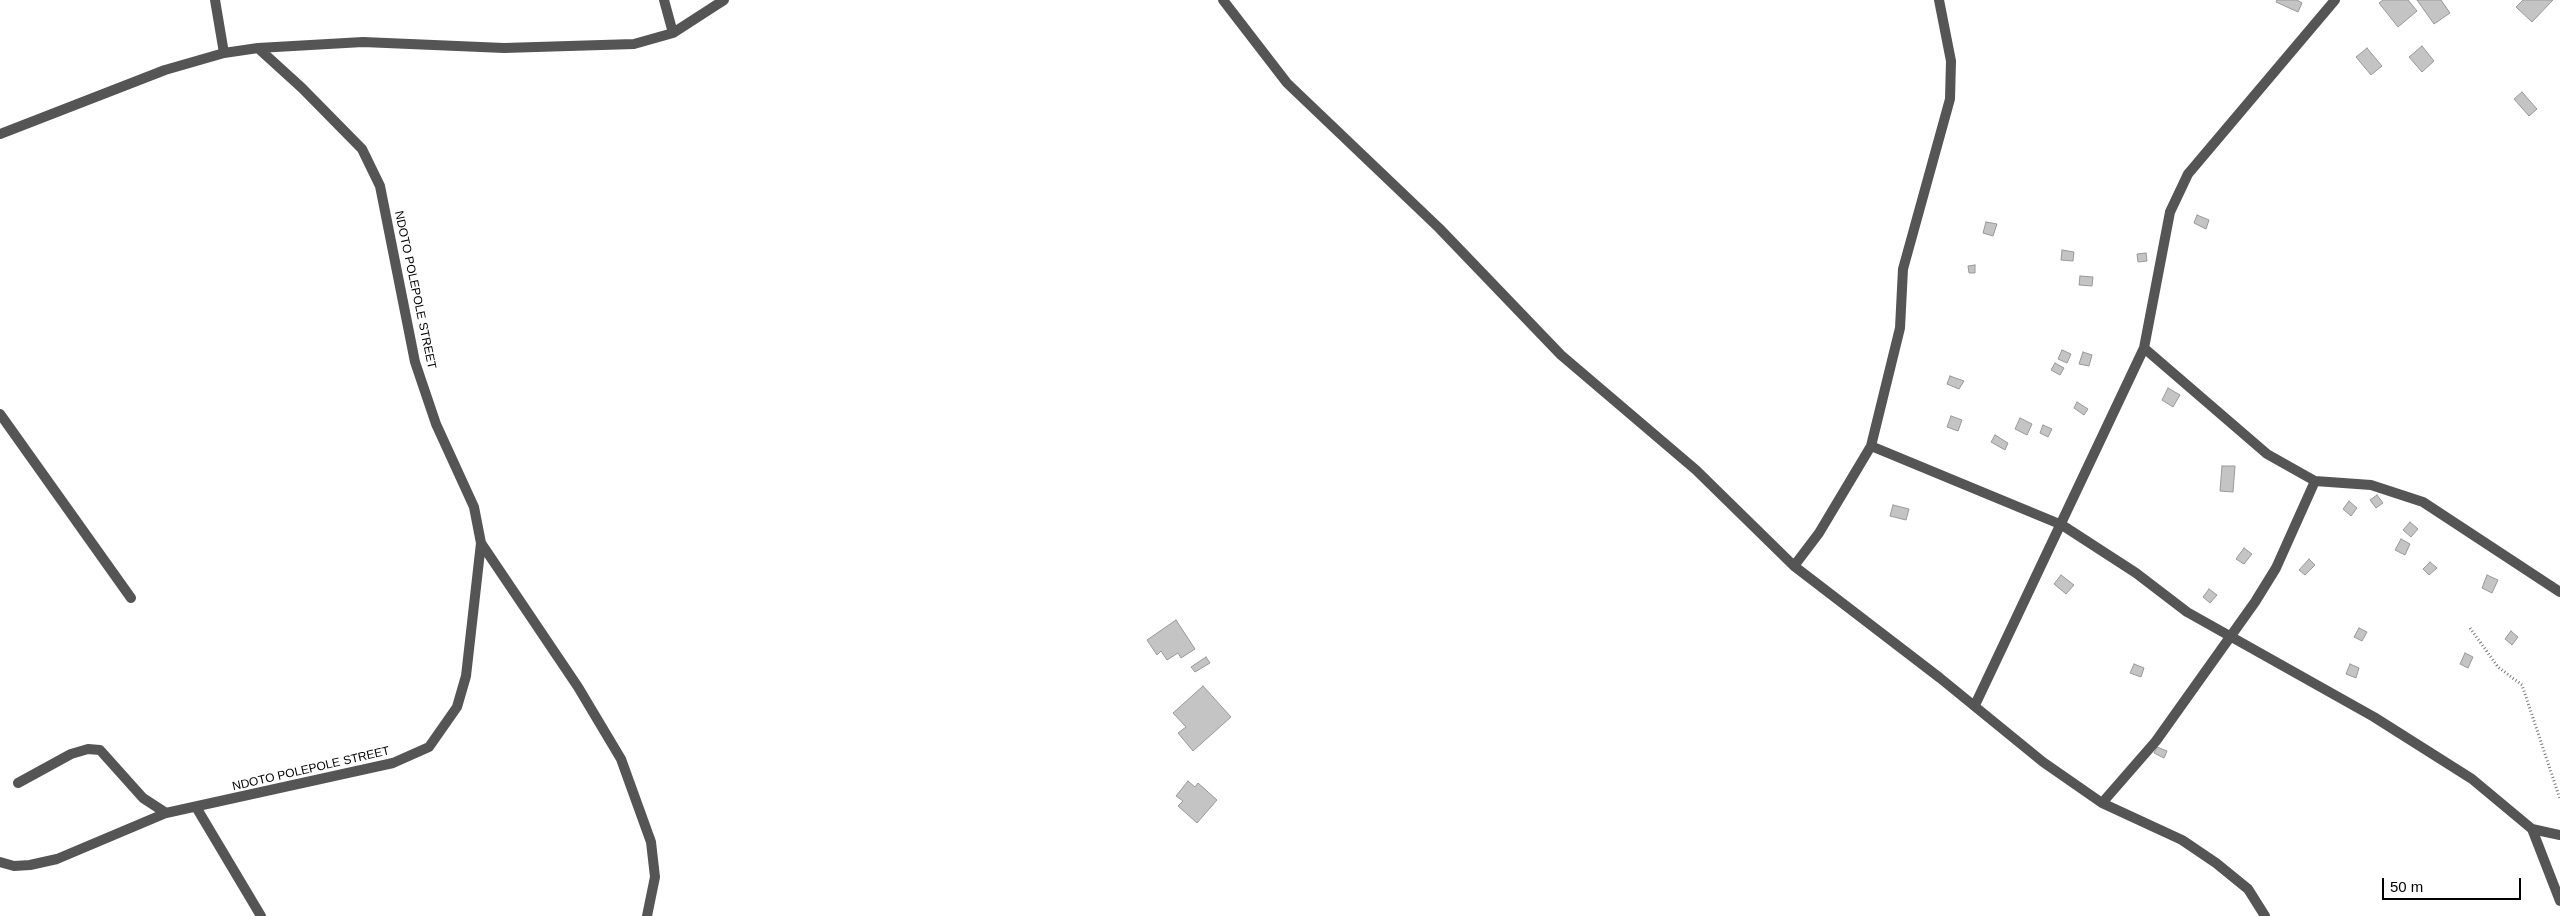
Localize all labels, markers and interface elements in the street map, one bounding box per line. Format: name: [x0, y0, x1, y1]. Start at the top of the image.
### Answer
street label: NDOTO POLEPOLE STREET: [391, 210, 439, 370]
street label: NDOTO POLEPOLE STREET: [231, 744, 391, 794]
scale bar: [2385, 868, 2524, 900]
text: 50 m: [2390, 878, 2423, 895]

